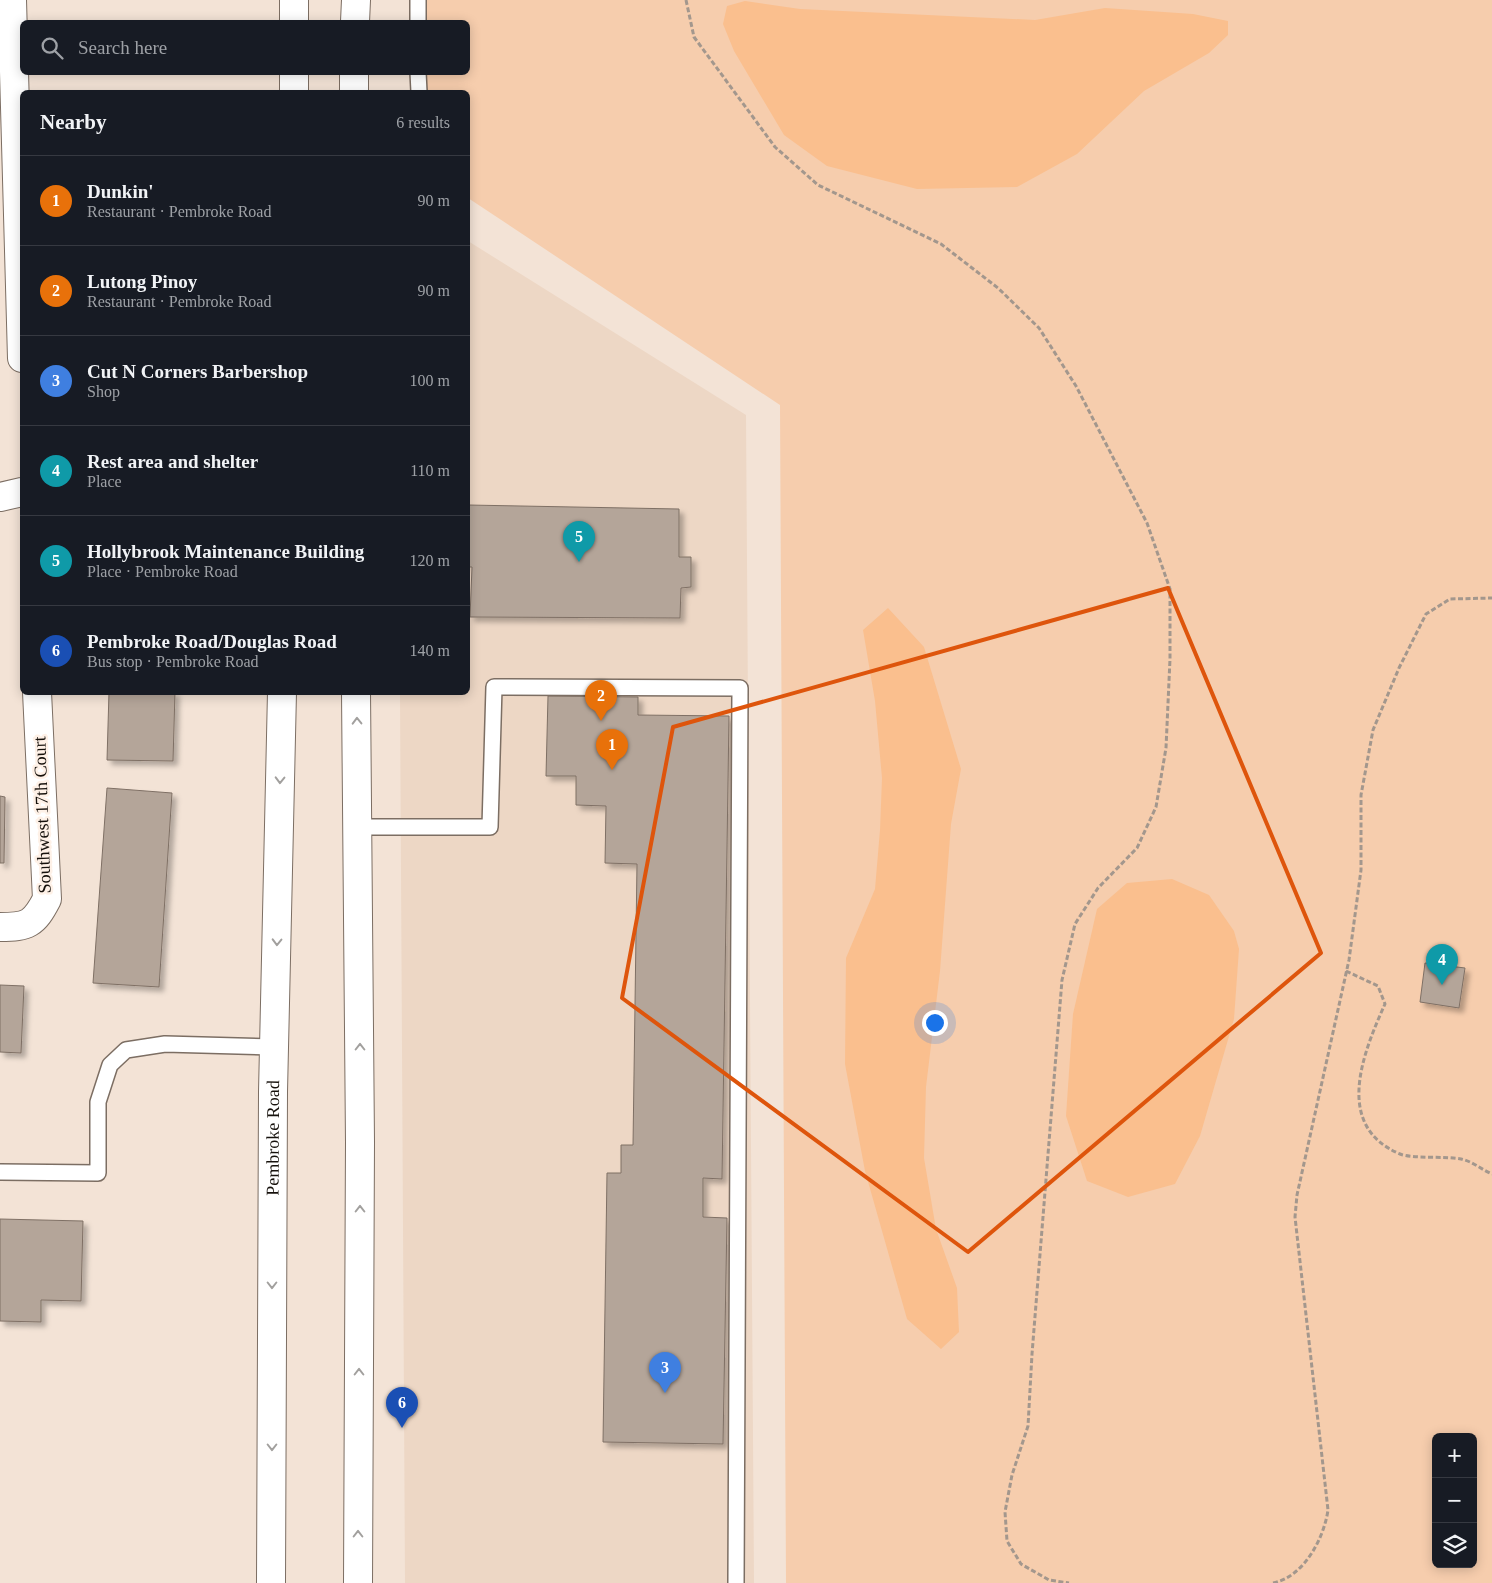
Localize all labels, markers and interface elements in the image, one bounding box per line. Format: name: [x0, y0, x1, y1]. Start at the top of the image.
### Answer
search box: [20, 20, 470, 75]
icon: search: [38, 34, 66, 62]
text: Search here: [78, 37, 167, 58]
text: Nearby: [40, 110, 107, 134]
text: 6 results: [396, 114, 450, 131]
text: Dunkin': [87, 181, 154, 202]
text: 1: [52, 192, 60, 209]
text: 90 m: [418, 192, 450, 209]
text: Restaurant · Pembroke Road: [87, 203, 271, 220]
text: Lutong Pinoy: [87, 271, 197, 292]
text: 2: [52, 282, 60, 299]
text: 90 m: [418, 282, 450, 299]
text: Restaurant · Pembroke Road: [87, 293, 271, 310]
text: Cut N Corners Barbershop: [87, 361, 308, 382]
text: 3: [52, 372, 60, 389]
text: 100 m: [410, 372, 450, 389]
text: Shop: [87, 383, 120, 400]
text: Rest area and shelter: [87, 451, 258, 472]
text: 4: [52, 462, 60, 479]
text: 110 m: [410, 462, 450, 479]
text: Place: [87, 473, 122, 490]
pin: 5: [563, 521, 595, 562]
text: Hollybrook Maintenance Building: [87, 541, 364, 562]
text: 5: [52, 552, 60, 569]
text: 120 m: [410, 552, 450, 569]
text: Place · Pembroke Road: [87, 563, 238, 580]
text: Pembroke Road/Douglas Road: [87, 631, 337, 652]
text: 6: [52, 642, 60, 659]
text: 140 m: [410, 642, 450, 659]
text: Bus stop · Pembroke Road: [87, 653, 259, 670]
pin: 2: [585, 680, 617, 721]
one-way arrow: [352, 717, 362, 724]
pin: 1: [596, 729, 628, 770]
street label: Southwest 17th Court: [29, 736, 55, 894]
one-way arrow: [275, 776, 286, 784]
one-way arrow: [271, 938, 282, 946]
pin: 4: [1426, 944, 1458, 985]
your location: [922, 1010, 948, 1036]
one-way arrow: [355, 1043, 365, 1050]
street label: Pembroke Road: [263, 1080, 283, 1196]
one-way arrow: [355, 1205, 365, 1213]
one-way arrow: [267, 1282, 277, 1289]
pin: 3: [649, 1352, 681, 1393]
one-way arrow: [354, 1368, 364, 1376]
pin: 6: [386, 1387, 418, 1428]
map controls: [1432, 1433, 1477, 1568]
button: +: [1432, 1433, 1477, 1478]
one-way arrow: [267, 1444, 277, 1452]
button: −: [1432, 1478, 1477, 1523]
button: layers: [1432, 1523, 1477, 1568]
one-way arrow: [353, 1530, 363, 1538]

